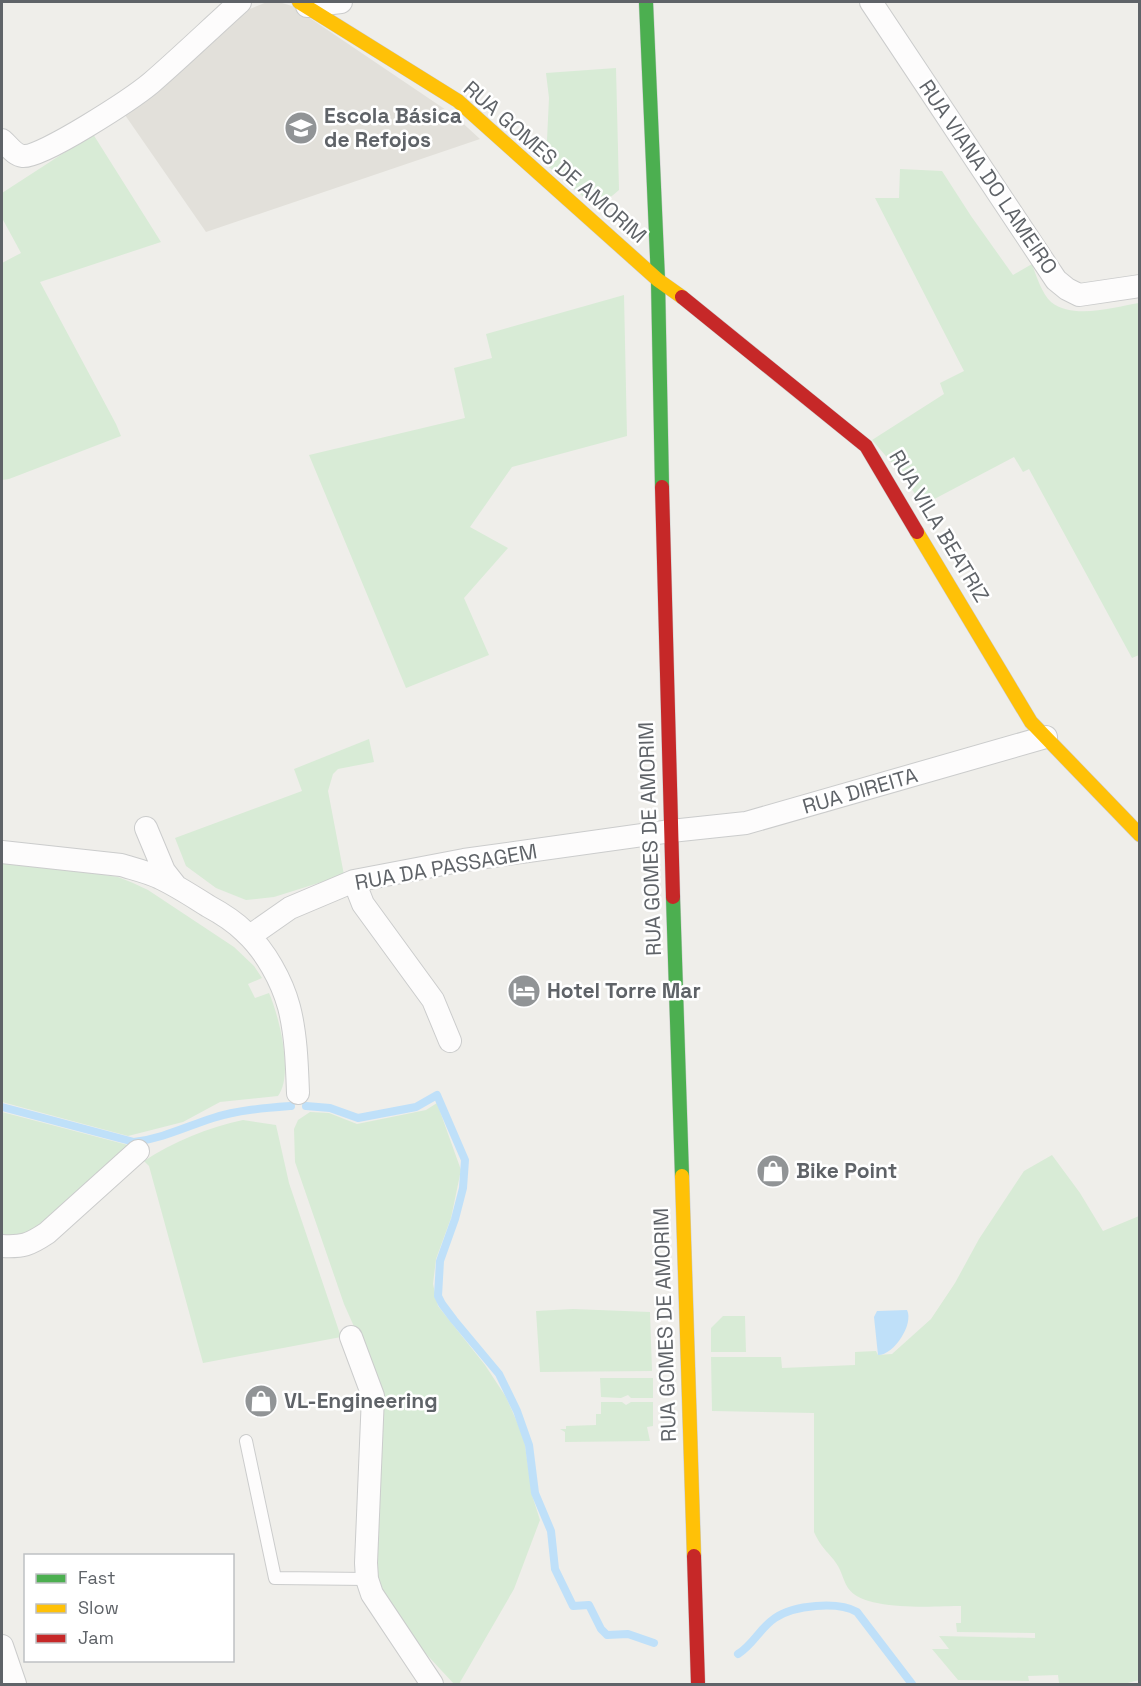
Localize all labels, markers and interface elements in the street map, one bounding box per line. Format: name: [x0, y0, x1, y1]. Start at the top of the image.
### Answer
street label: RUA VIANA DO LAMEIRO: [913, 74, 1064, 279]
street label: RUA GOMES DE AMORIM: [458, 75, 653, 249]
place label: Escola Básica de Refojos: [324, 102, 462, 153]
school or university icon: Escola Básica de Refojos: [283, 110, 319, 146]
street label: RUA VILA BEATRIZ: [883, 445, 996, 607]
street label: RUA GOMES DE AMORIM: [632, 721, 667, 957]
street label: RUA DIREITA: [799, 761, 921, 820]
street label: RUA DA PASSAGEM: [353, 837, 539, 896]
hotel icon: Hotel Torre Mar: [506, 973, 542, 1009]
place label: Hotel Torre Mar: [547, 977, 701, 1004]
shop icon: Bike Point: [755, 1153, 791, 1189]
place label: Bike Point: [796, 1157, 897, 1184]
street label: RUA GOMES DE AMORIM: [647, 1207, 682, 1443]
shop icon: VL-Engineering: [243, 1383, 279, 1419]
place label: VL-Engineering: [284, 1387, 438, 1414]
legend: [24, 1554, 234, 1662]
text: Fast: [78, 1566, 115, 1589]
text: Slow: [78, 1596, 119, 1619]
text: Jam: [78, 1626, 114, 1649]

